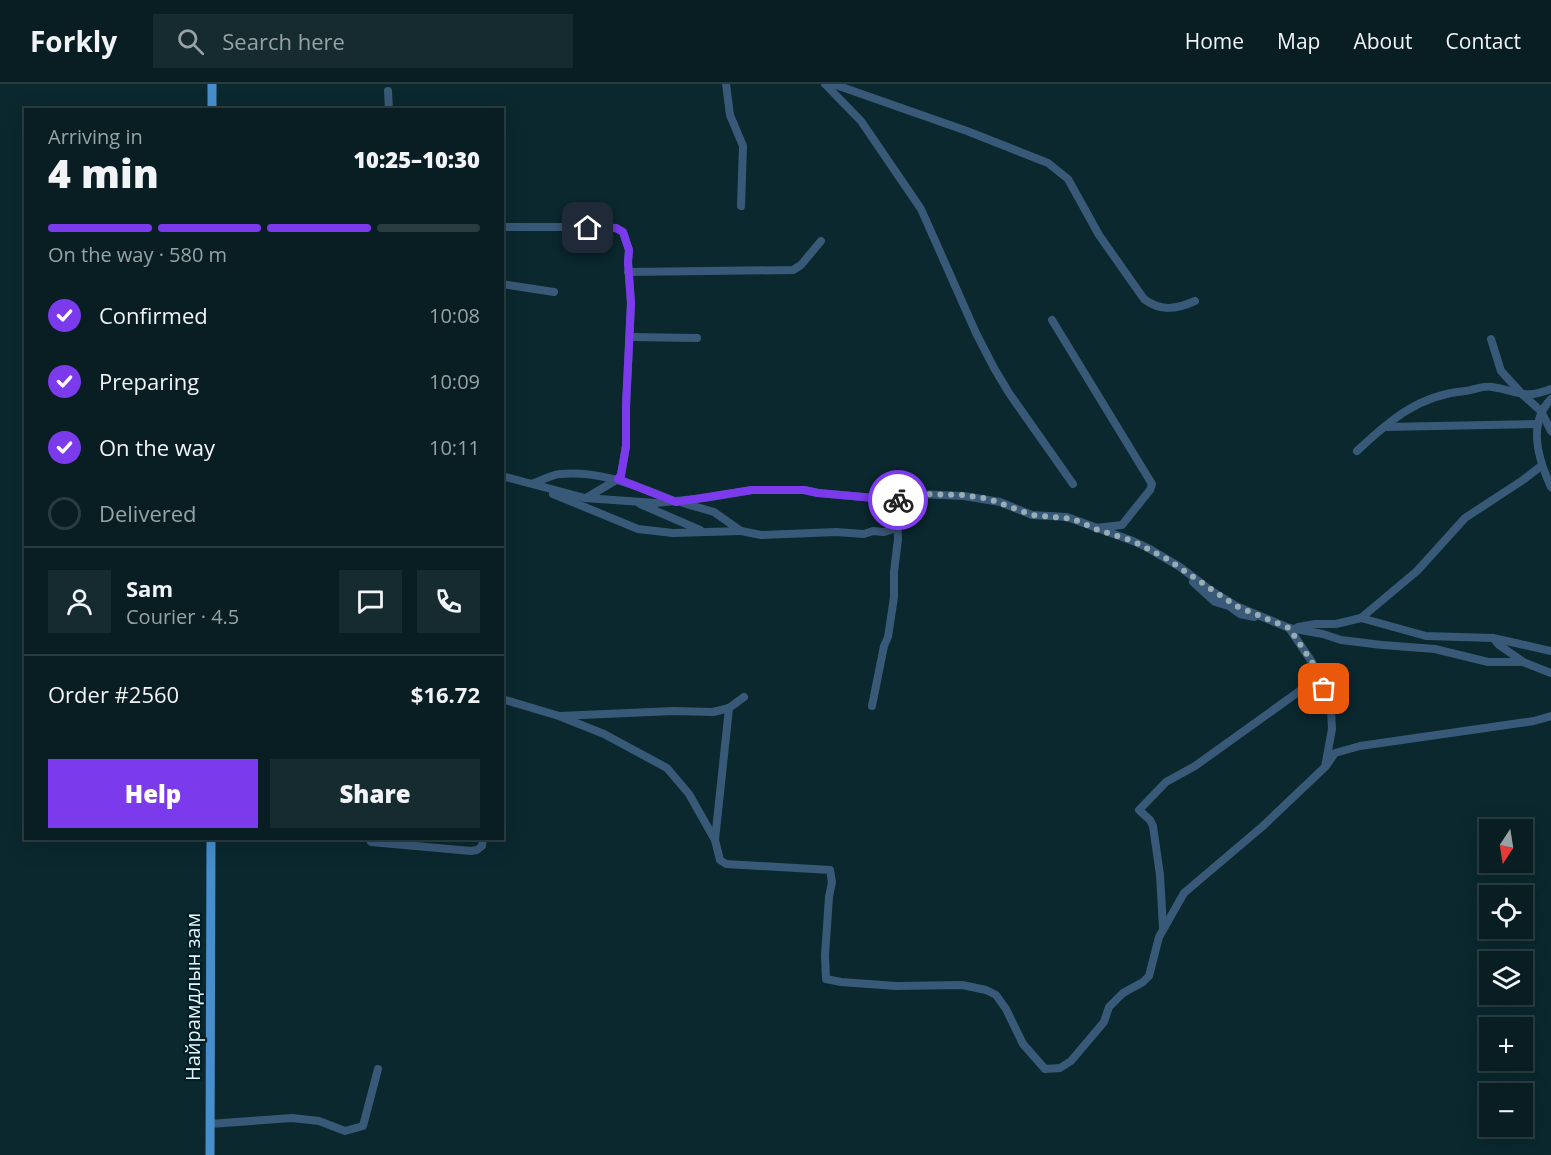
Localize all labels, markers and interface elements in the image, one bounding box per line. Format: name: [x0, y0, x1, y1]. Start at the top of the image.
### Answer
search box: [153, 14, 573, 68]
text: Forkly: [30, 22, 117, 60]
icon: search: [174, 25, 207, 58]
text: Search here: [222, 26, 345, 56]
text: Home: [1185, 27, 1244, 55]
text: Map: [1277, 27, 1320, 55]
text: About: [1353, 27, 1413, 55]
text: Contact: [1446, 27, 1521, 55]
text: Arriving in: [48, 123, 143, 150]
text: 10:25–10:30: [353, 144, 480, 174]
text: 4 min: [48, 146, 159, 199]
pin: [562, 202, 613, 253]
icon: home: [571, 211, 604, 244]
text: On the way · 580 m: [48, 241, 227, 268]
icon: check: [48, 299, 81, 332]
text: Confirmed: [99, 300, 208, 330]
text: 10:08: [429, 302, 480, 329]
icon: check: [48, 365, 81, 398]
text: Preparing: [99, 366, 199, 396]
text: 10:09: [429, 368, 480, 395]
icon: check: [48, 431, 81, 464]
text: On the way: [99, 432, 215, 462]
text: 10:11: [429, 434, 480, 461]
courier: [868, 470, 928, 530]
icon: bike: [882, 484, 915, 517]
text: Delivered: [99, 498, 197, 528]
button: person: [48, 570, 111, 633]
button: chat: [339, 570, 402, 633]
button: phone: [417, 570, 480, 633]
text: Sam: [126, 573, 173, 603]
text: Courier · 4.5: [126, 603, 239, 630]
pin: [1298, 663, 1349, 714]
icon: bag: [1307, 672, 1340, 705]
text: Order #2560: [48, 679, 179, 709]
text: $16.72: [411, 679, 480, 709]
button: Help: [48, 759, 258, 828]
button: Share: [270, 759, 480, 828]
north arrow: [1479, 819, 1533, 873]
map controls: [1479, 819, 1533, 1137]
button: locate: [1479, 885, 1533, 939]
street label: Найрамдлын зам: [179, 913, 206, 1081]
button: layers: [1479, 951, 1533, 1005]
button: +: [1479, 1017, 1533, 1071]
button: −: [1479, 1083, 1533, 1137]

